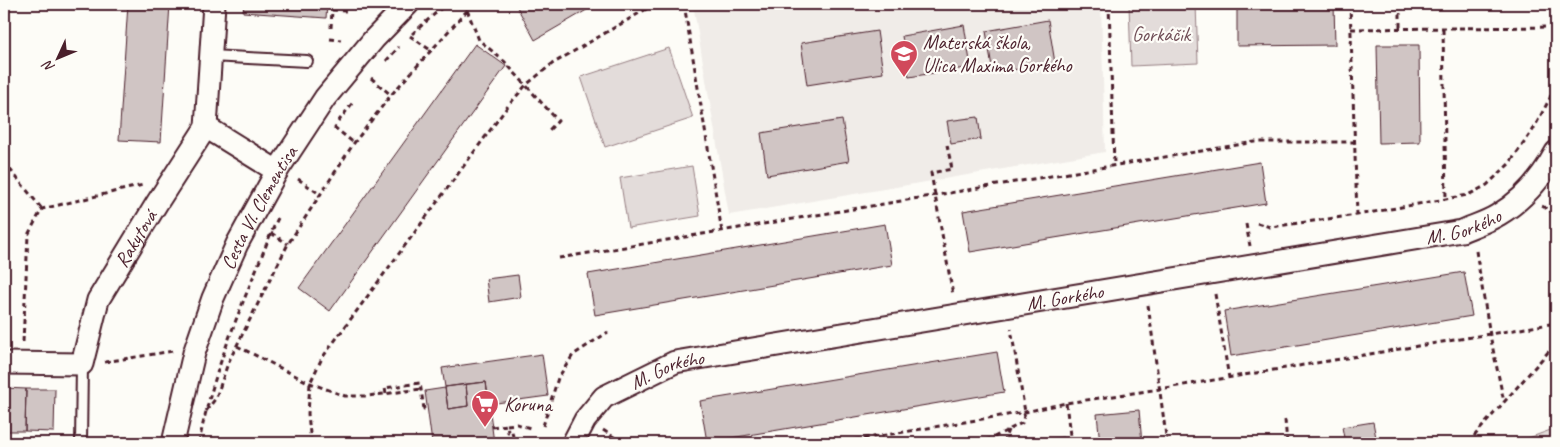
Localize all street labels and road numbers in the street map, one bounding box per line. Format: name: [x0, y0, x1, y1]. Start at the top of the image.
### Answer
street label: Cesta Vl. Clementisa: [215, 140, 303, 273]
street label: Rakytová: [109, 203, 164, 272]
street label: M. Gorkého: [1424, 203, 1507, 249]
street label: M. Gorkého: [1024, 278, 1106, 316]
street label: M. Gorkého: [626, 345, 706, 395]

